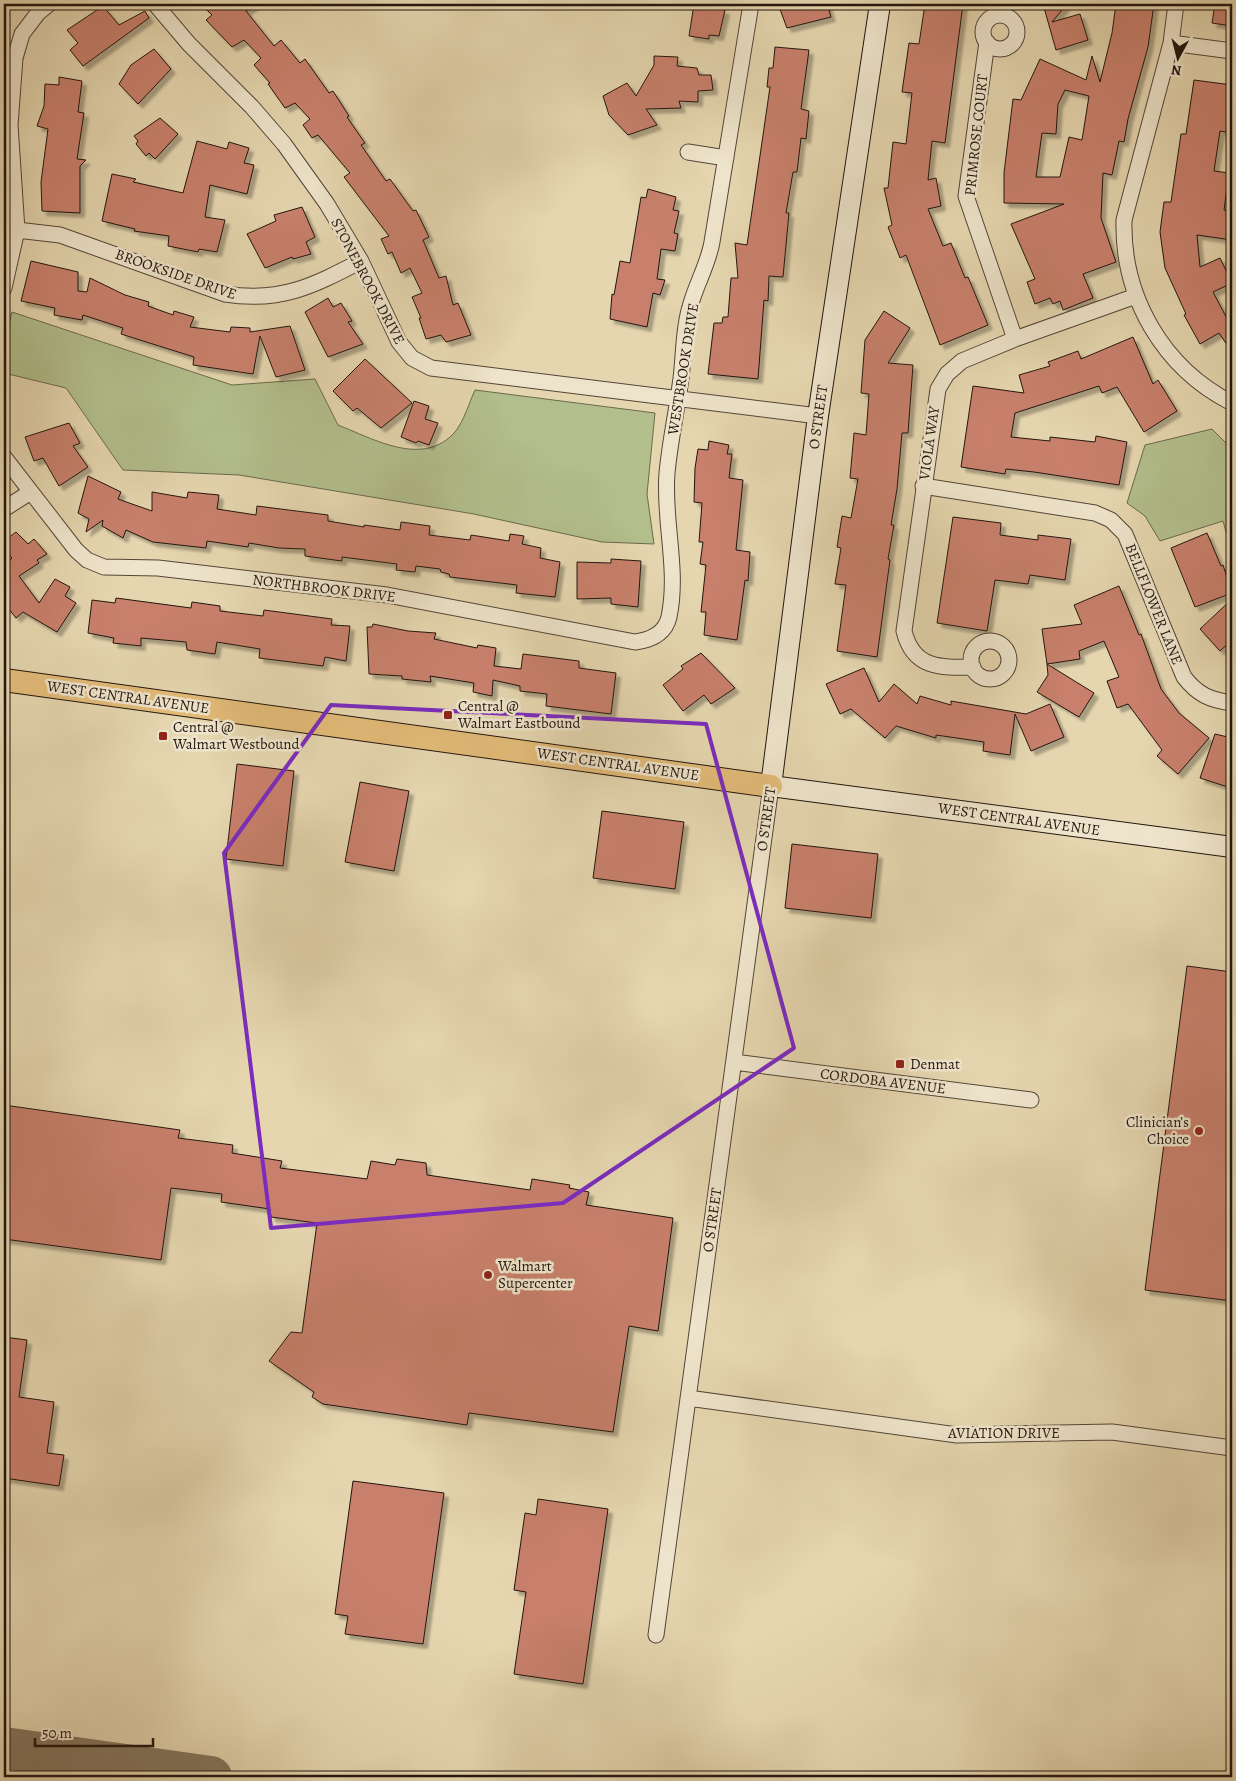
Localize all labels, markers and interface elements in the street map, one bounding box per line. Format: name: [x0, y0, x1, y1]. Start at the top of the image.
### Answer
north arrow: [1154, 32, 1204, 82]
text: N: [1170, 60, 1183, 80]
street label: PRIMROSE COURT: [960, 73, 992, 197]
street label: STONEBROOK DRIVE: [326, 214, 410, 348]
street label: BROOKSIDE DRIVE: [113, 244, 239, 304]
street label: WESTBROOK DRIVE: [663, 302, 703, 437]
street label: O STREET: [804, 383, 833, 450]
street label: VIOLA WAY: [914, 404, 944, 482]
street label: BELLFLOWER LANE: [1121, 540, 1187, 668]
street label: NORTHBROOK DRIVE: [251, 569, 397, 607]
street label: WEST CENTRAL AVENUE: [45, 676, 210, 718]
place label: Central @ Walmart Eastbound: [457, 696, 582, 733]
marker: Central @ Walmart Eastbound: [442, 709, 454, 721]
place label: Central @ Walmart Westbound: [172, 717, 301, 754]
marker: Central @ Walmart Westbound: [157, 730, 169, 742]
street label: WEST CENTRAL AVENUE: [535, 743, 700, 785]
street label: O STREET: [752, 785, 781, 852]
street label: WEST CENTRAL AVENUE: [936, 798, 1101, 840]
place label: Denmat: [910, 1054, 960, 1074]
marker: Denmat: [894, 1058, 906, 1070]
street label: CORDOBA AVENUE: [819, 1063, 947, 1099]
place label: Clinician’s Choice: [1126, 1112, 1189, 1149]
marker: Clinician’s Choice: [1193, 1125, 1205, 1137]
street label: O STREET: [698, 1186, 727, 1253]
place label: Walmart Supercenter: [497, 1256, 573, 1293]
marker: Walmart Supercenter: [482, 1269, 494, 1281]
street label: AVIATION DRIVE: [947, 1423, 1060, 1443]
scale bar: [35, 1716, 152, 1748]
text: 50 m: [42, 1723, 72, 1743]

